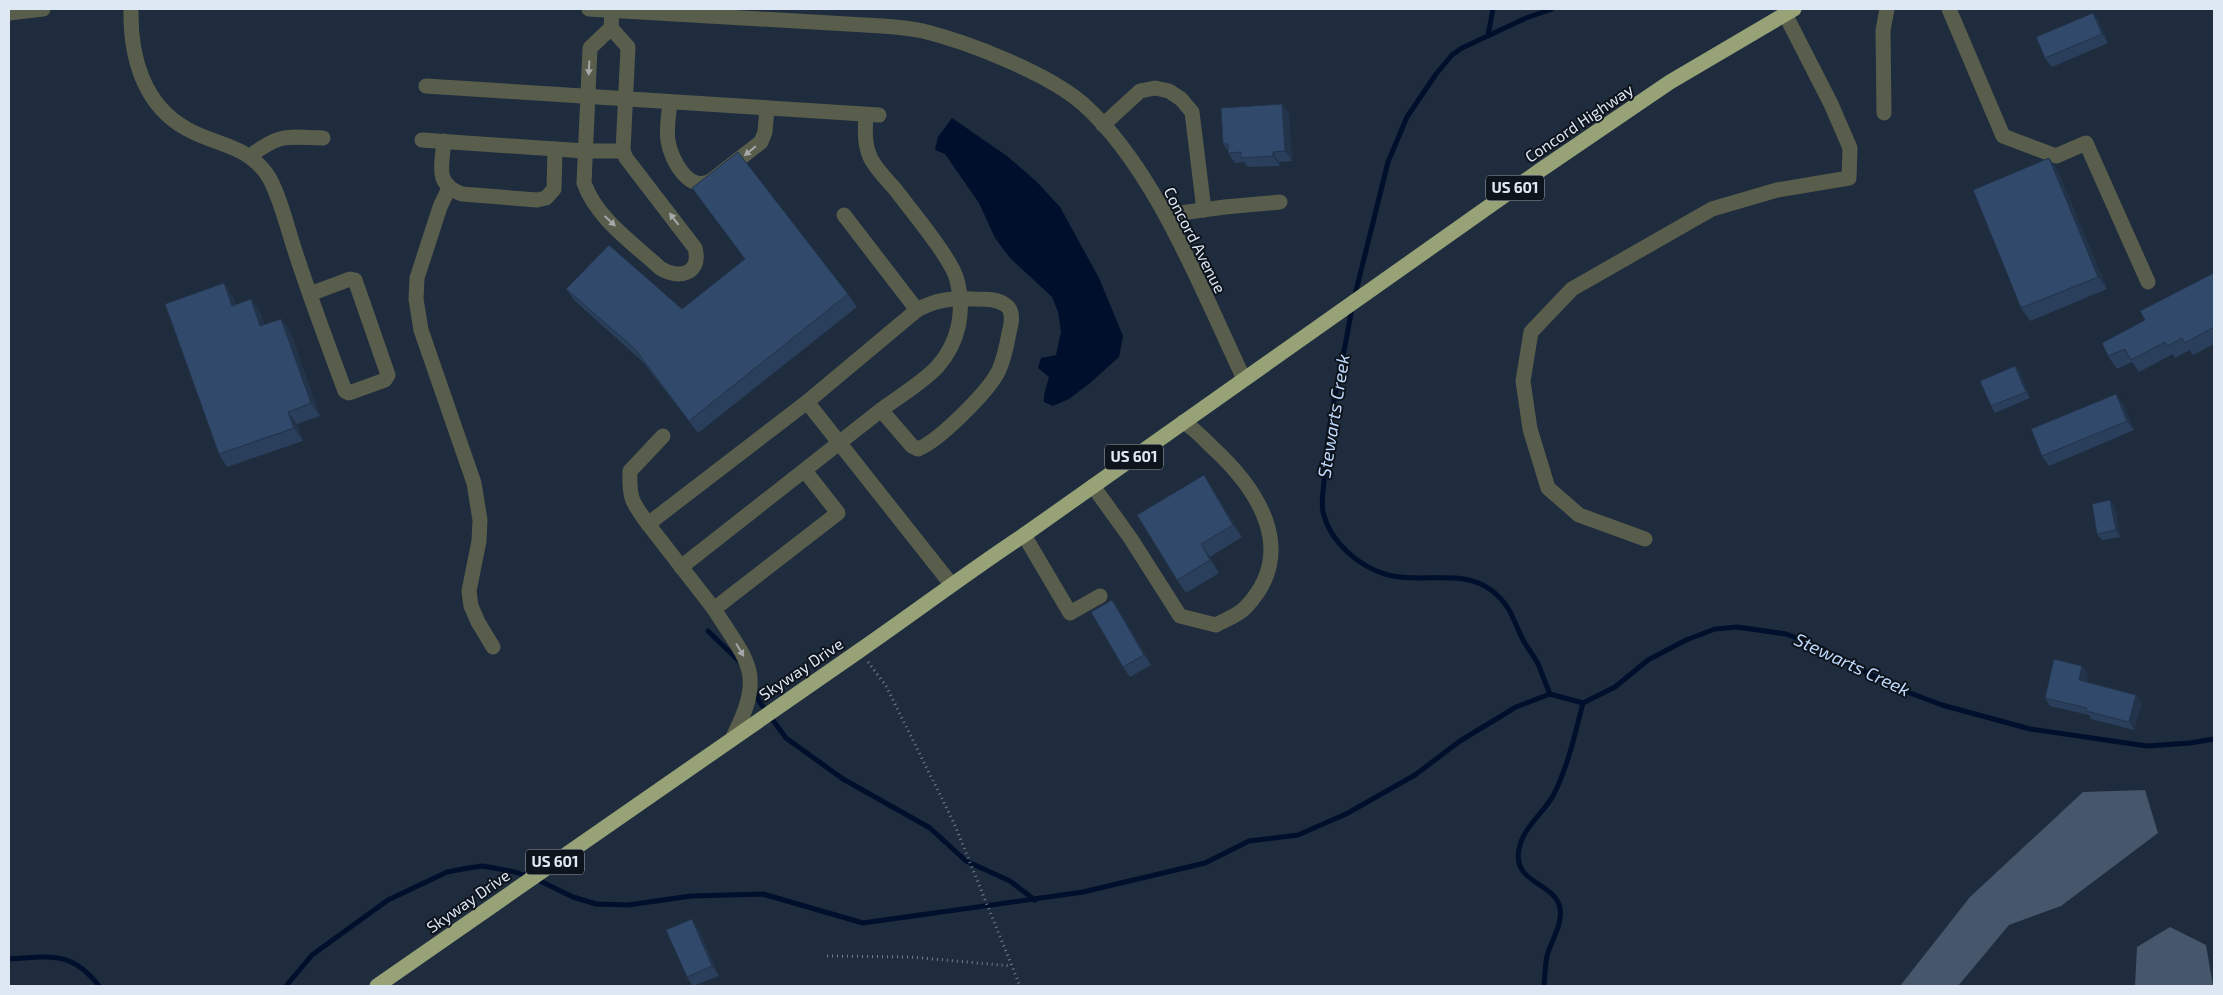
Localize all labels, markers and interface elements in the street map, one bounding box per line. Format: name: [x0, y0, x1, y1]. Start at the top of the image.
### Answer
one-way arrow: [585, 60, 593, 76]
street label: Concord Highway: [1521, 79, 1637, 166]
one-way arrow: [744, 146, 757, 157]
road number: US 601: [1486, 176, 1544, 200]
street label: Concord Avenue: [1161, 184, 1230, 296]
one-way arrow: [668, 213, 679, 226]
one-way arrow: [604, 215, 616, 227]
water label: Stewarts Creek: [1312, 352, 1354, 479]
road number: US 601: [1105, 444, 1163, 470]
water label: Stewarts Creek: [1791, 628, 1914, 700]
street label: Skyway Drive: [755, 634, 846, 704]
one-way arrow: [735, 644, 744, 657]
road number: US 601: [526, 850, 584, 874]
street label: Skyway Drive: [422, 865, 513, 936]

